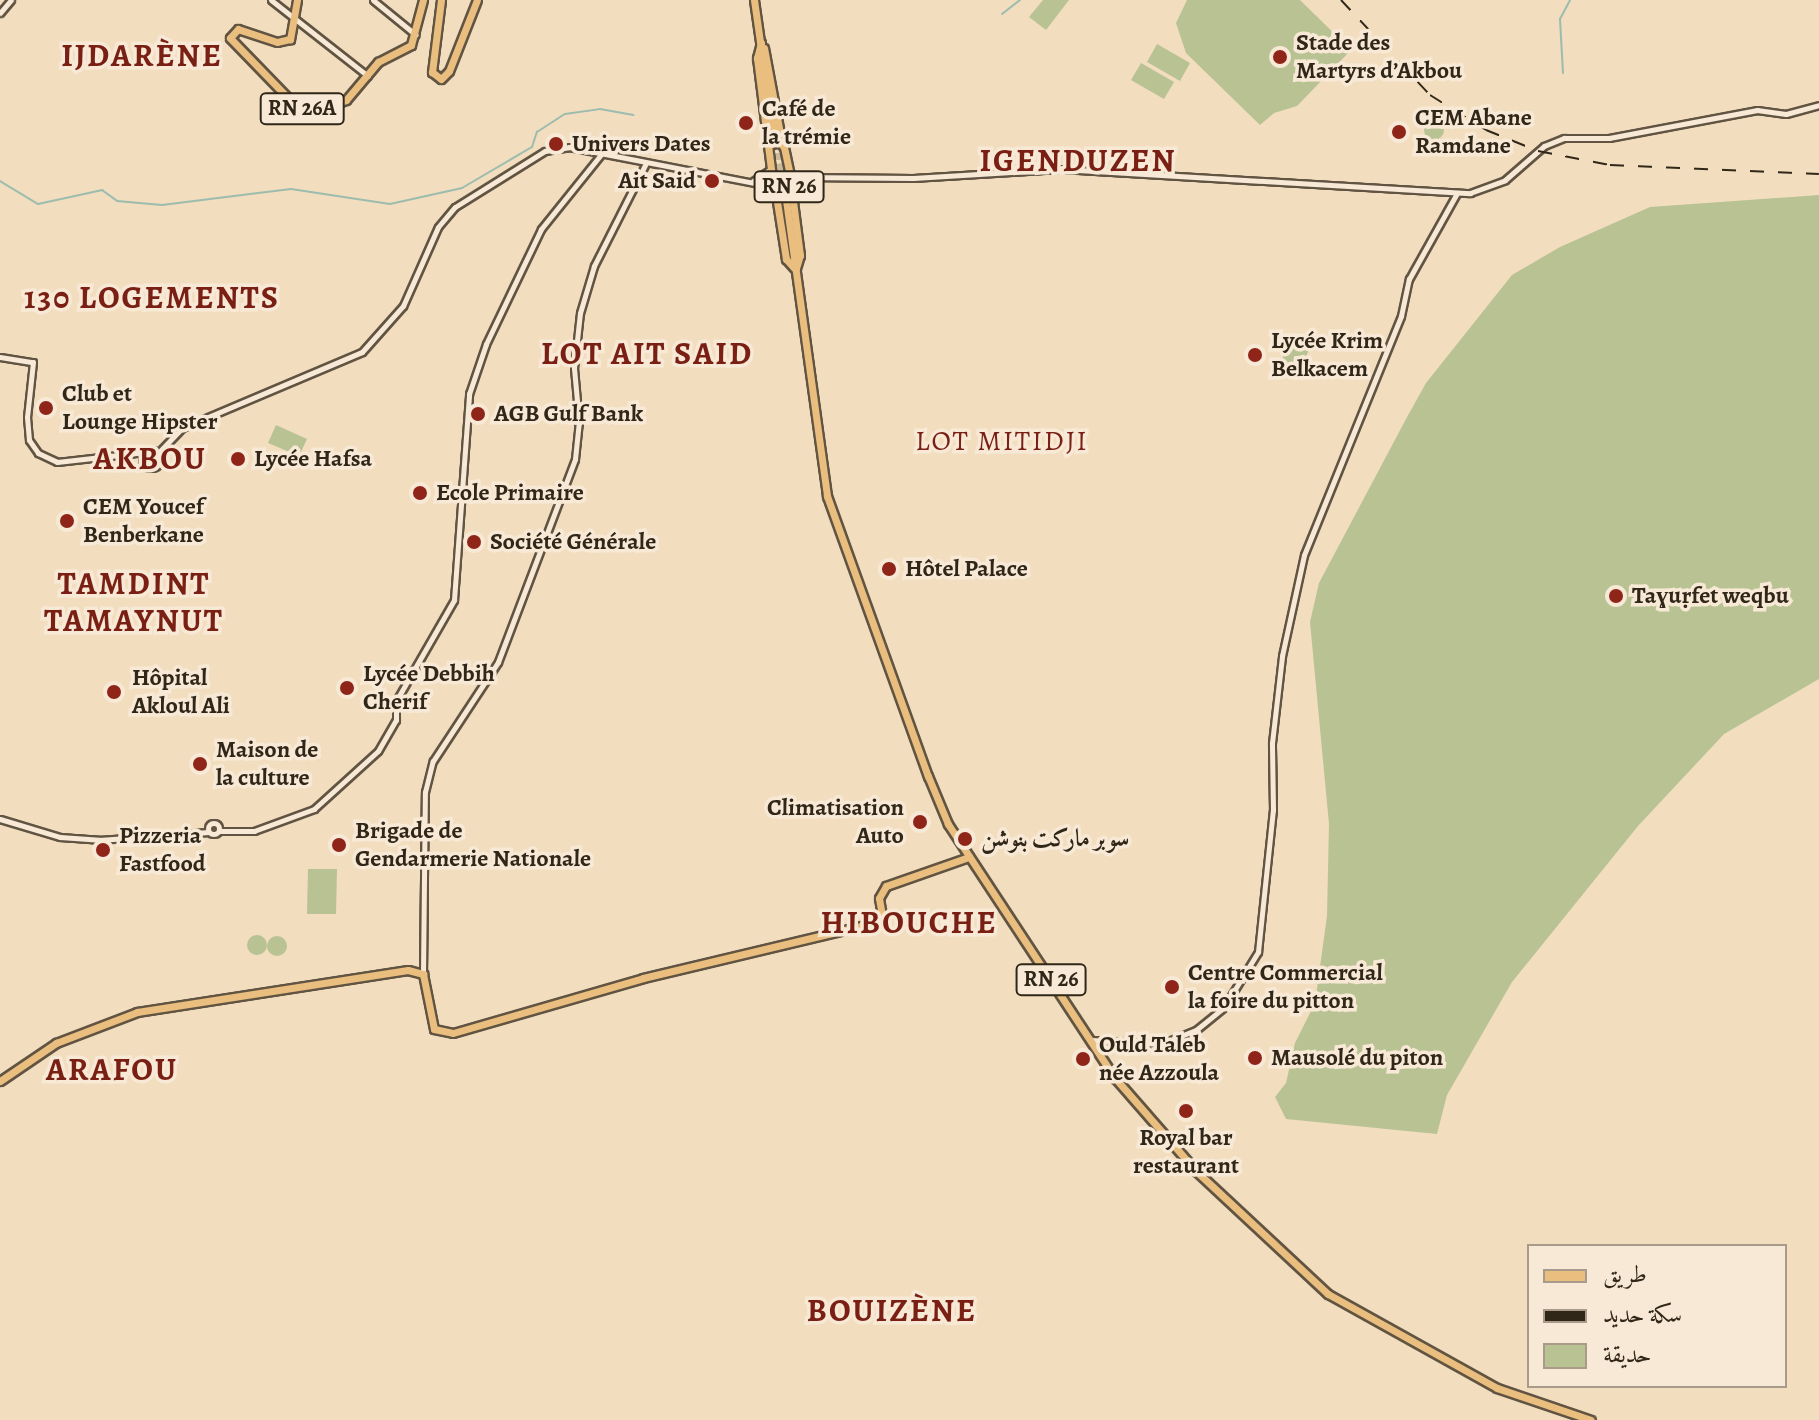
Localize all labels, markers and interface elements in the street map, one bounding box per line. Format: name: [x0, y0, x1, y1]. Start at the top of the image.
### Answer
place label: Stade des Martyrs d’Akbou: [1296, 29, 1462, 85]
district label: IJDARÈNE: [61, 36, 223, 74]
marker: Stade des Martyrs d’Akbou: [1271, 48, 1289, 66]
road number: RN 26A: [258, 91, 346, 127]
place label: Café de la trémie: [762, 95, 851, 151]
place label: CEM Abane Ramdane: [1415, 104, 1532, 160]
marker: Café de la trémie: [737, 114, 755, 132]
marker: CEM Abane Ramdane: [1390, 123, 1408, 141]
place label: Univers Dates: [572, 130, 711, 158]
marker: Univers Dates: [547, 135, 565, 153]
district label: IGENDUZEN: [979, 141, 1177, 179]
place label: Ait Said: [618, 167, 696, 195]
road number: RN 26: [753, 169, 825, 205]
marker: Ait Said: [703, 172, 721, 190]
district label: 130 LOGEMENTS: [24, 278, 280, 316]
place label: Lycée Krim Belkacem: [1271, 327, 1383, 383]
district label: LOT AIT SAID: [541, 334, 753, 372]
marker: Lycée Krim Belkacem: [1246, 346, 1264, 364]
place label: Club et Lounge Hipster: [62, 380, 217, 436]
marker: Club et Lounge Hipster: [37, 399, 55, 417]
place label: AGB Gulf Bank: [494, 400, 643, 428]
marker: AGB Gulf Bank: [469, 405, 487, 423]
district label: LOT MITIDJI: [915, 424, 1089, 458]
district label: AKBOU: [93, 439, 207, 477]
place label: Lycée Hafsa: [254, 445, 372, 473]
marker: Lycée Hafsa: [229, 450, 247, 468]
place label: Ecole Primaire: [436, 479, 584, 507]
marker: Ecole Primaire: [411, 484, 429, 502]
place label: CEM Youcef Benberkane: [83, 493, 204, 549]
marker: CEM Youcef Benberkane: [58, 512, 76, 530]
place label: Société Générale: [490, 528, 656, 556]
marker: Société Générale: [465, 533, 483, 551]
place label: Hôtel Palace: [905, 555, 1028, 583]
marker: Hôtel Palace: [880, 560, 898, 578]
district label: TAMDINT TAMAYNUT: [44, 565, 224, 640]
place label: Taɣuṛfet weqbu: [1632, 582, 1789, 610]
marker: Taɣuṛfet weqbu: [1607, 587, 1625, 605]
place label: Lycée Debbih Cherif: [363, 660, 495, 716]
place label: Hôpital Akloul Ali: [132, 664, 230, 720]
marker: Lycée Debbih Cherif: [338, 679, 356, 697]
marker: Hôpital Akloul Ali: [103, 681, 125, 703]
place label: Maison de la culture: [216, 736, 318, 792]
marker: Maison de la culture: [191, 755, 209, 773]
place label: Climatisation Auto: [767, 794, 904, 850]
marker: Climatisation Auto: [911, 813, 929, 831]
place label: Brigade de Gendarmerie Nationale: [355, 817, 591, 873]
place label: Pizzeria Fastfood: [119, 822, 206, 878]
place label: سوبر ماركت بنوشن: [981, 825, 1129, 853]
marker: سوبر ماركت بنوشن: [956, 830, 974, 848]
marker: Brigade de Gendarmerie Nationale: [330, 836, 348, 854]
marker: Pizzeria Fastfood: [94, 841, 112, 859]
district label: HIBOUCHE: [821, 903, 997, 941]
place label: Centre Commercial la foire du pitton: [1188, 959, 1383, 1015]
road number: RN 26: [1015, 962, 1087, 998]
marker: Centre Commercial la foire du pitton: [1163, 978, 1181, 996]
place label: Ould Taleb née Azzoula: [1099, 1031, 1219, 1087]
place label: Mausolé du piton: [1271, 1044, 1443, 1072]
marker: Mausolé du piton: [1246, 1049, 1264, 1067]
district label: ARAFOU: [46, 1050, 178, 1088]
marker: Ould Taleb née Azzoula: [1074, 1050, 1092, 1068]
marker: Royal bar restaurant: [1177, 1102, 1195, 1120]
place label: Royal bar restaurant: [1133, 1124, 1239, 1180]
legend: [1527, 1244, 1787, 1388]
text: طريق: [1603, 1258, 1647, 1290]
district label: BOUIZÈNE: [807, 1291, 977, 1329]
text: سكة حديد: [1603, 1298, 1682, 1330]
text: حديقة: [1603, 1338, 1652, 1370]

